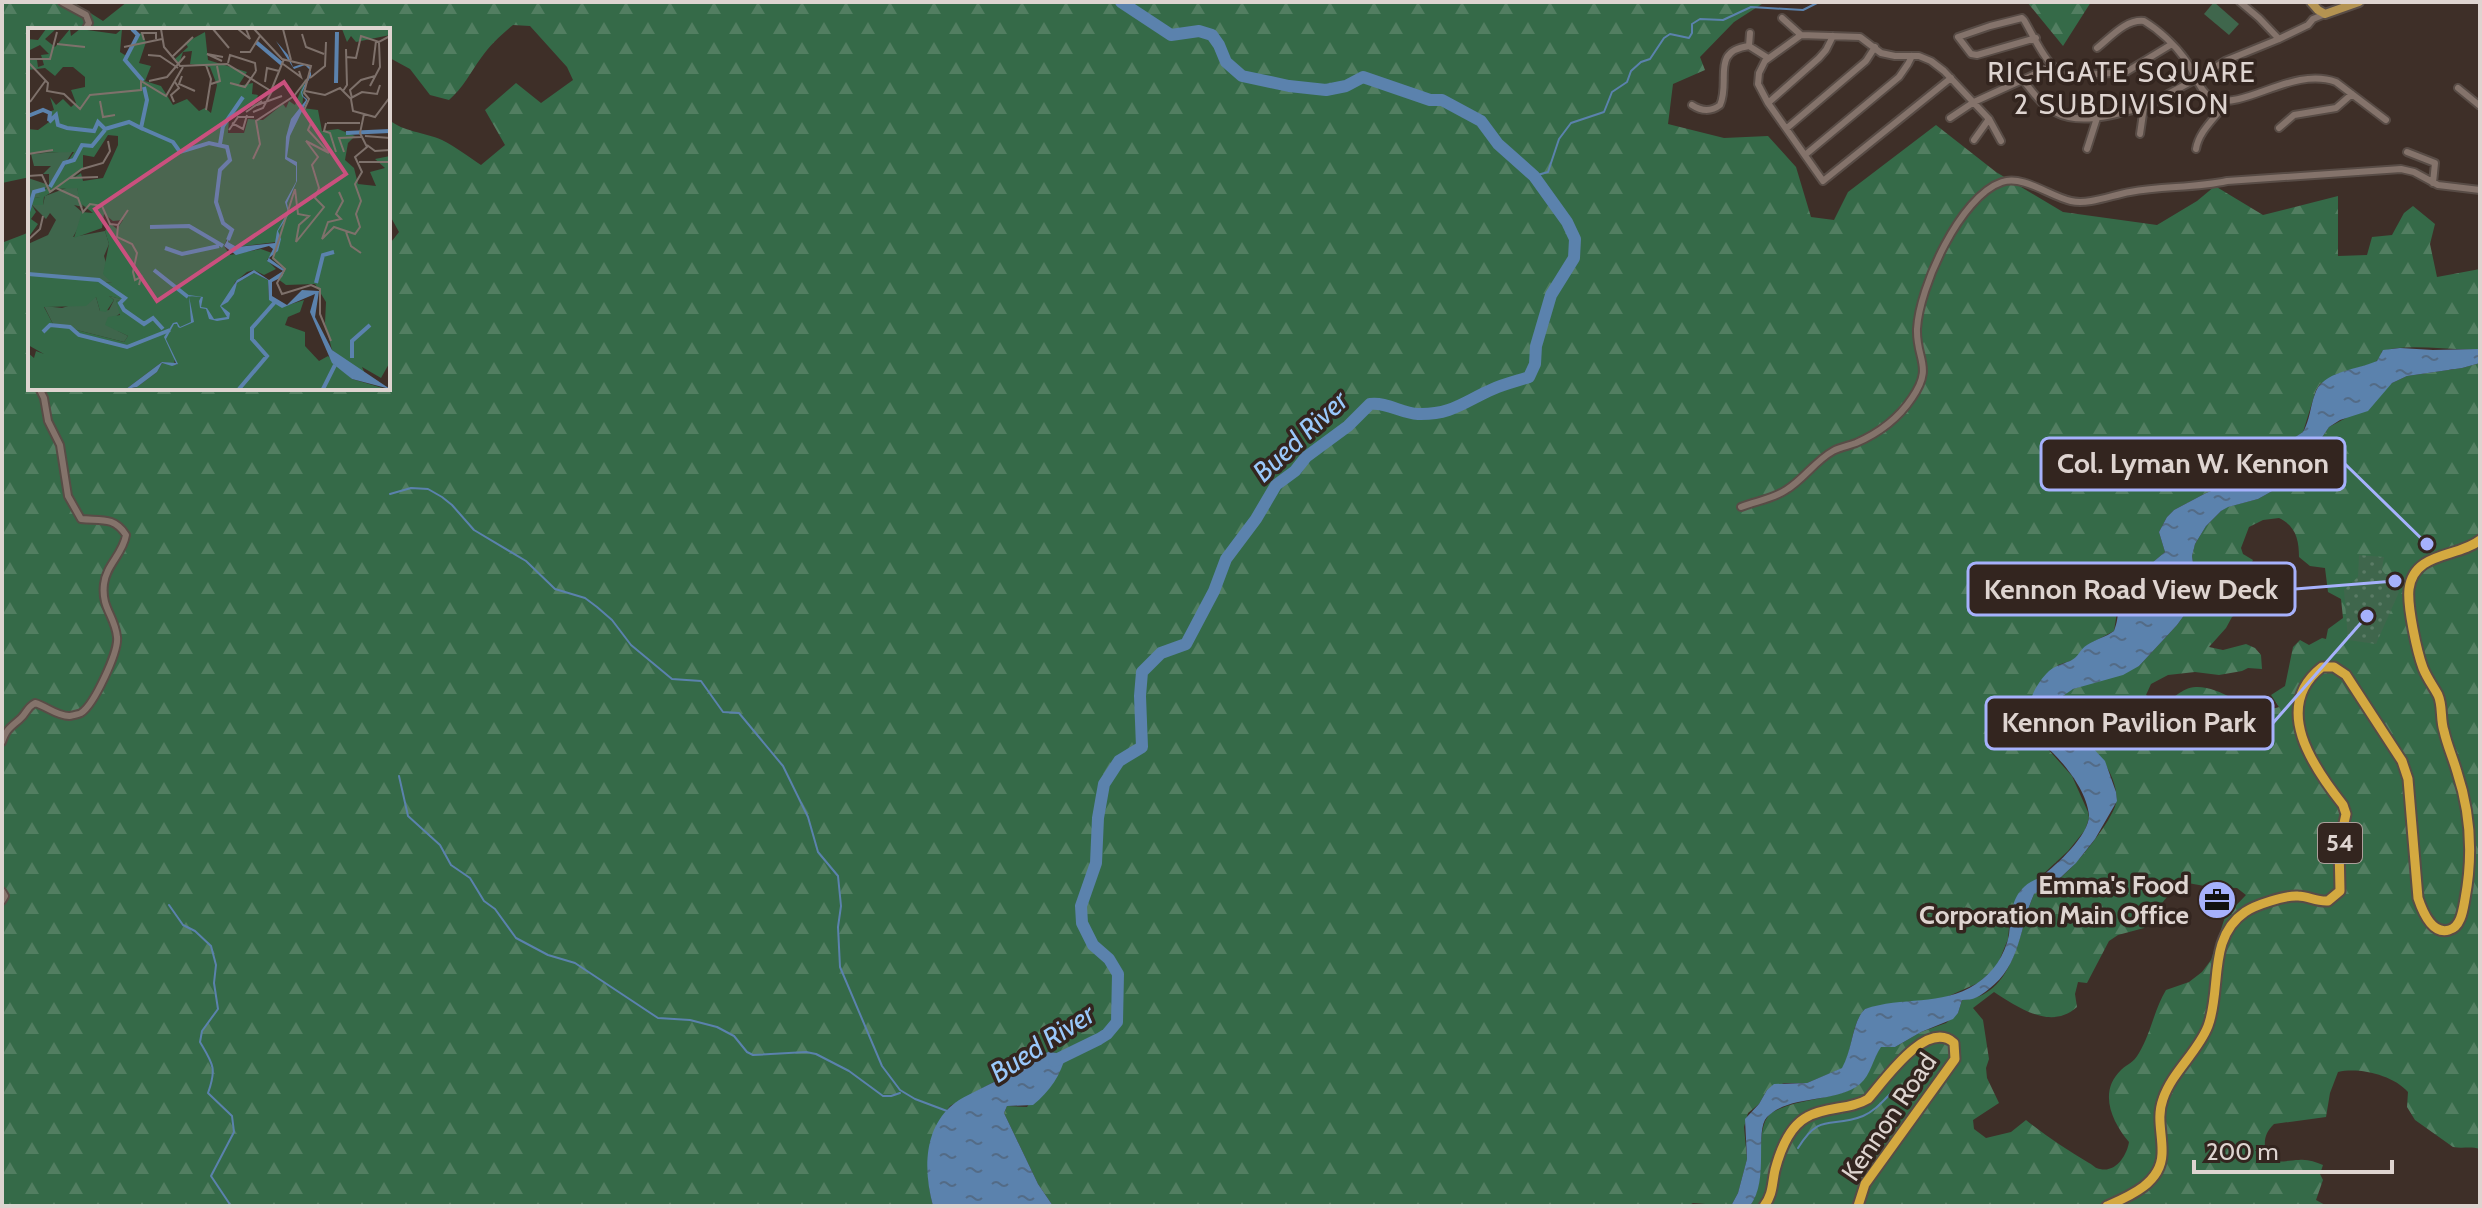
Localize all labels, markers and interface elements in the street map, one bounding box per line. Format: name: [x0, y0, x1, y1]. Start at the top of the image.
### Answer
inset map: [28, 28, 390, 390]
district label: RICHGATE SQUARE 2 SUBDIVISION: [1987, 55, 2257, 121]
water label: Bued River: [1245, 382, 1356, 489]
callout: Col. Lyman W. Kennon: [2041, 438, 2345, 490]
text: Col. Lyman W. Kennon: [2057, 446, 2329, 480]
callout: Kennon Road View Deck: [1968, 563, 2295, 615]
text: Kennon Road View Deck: [1984, 572, 2279, 606]
callout: Kennon Pavilion Park: [1986, 697, 2273, 749]
text: Kennon Pavilion Park: [2002, 705, 2257, 739]
road number: 54: [2318, 823, 2362, 863]
place label: Emma's Food Corporation Main Office: [1919, 869, 2189, 931]
office icon: Emma's Food Corporation Main Office: [2196, 879, 2238, 921]
water label: Bued River: [983, 996, 1102, 1089]
street label: Kennon Road: [1835, 1047, 1943, 1187]
scale bar: [2194, 1124, 2392, 1174]
text: 200 m: [2206, 1137, 2279, 1166]

